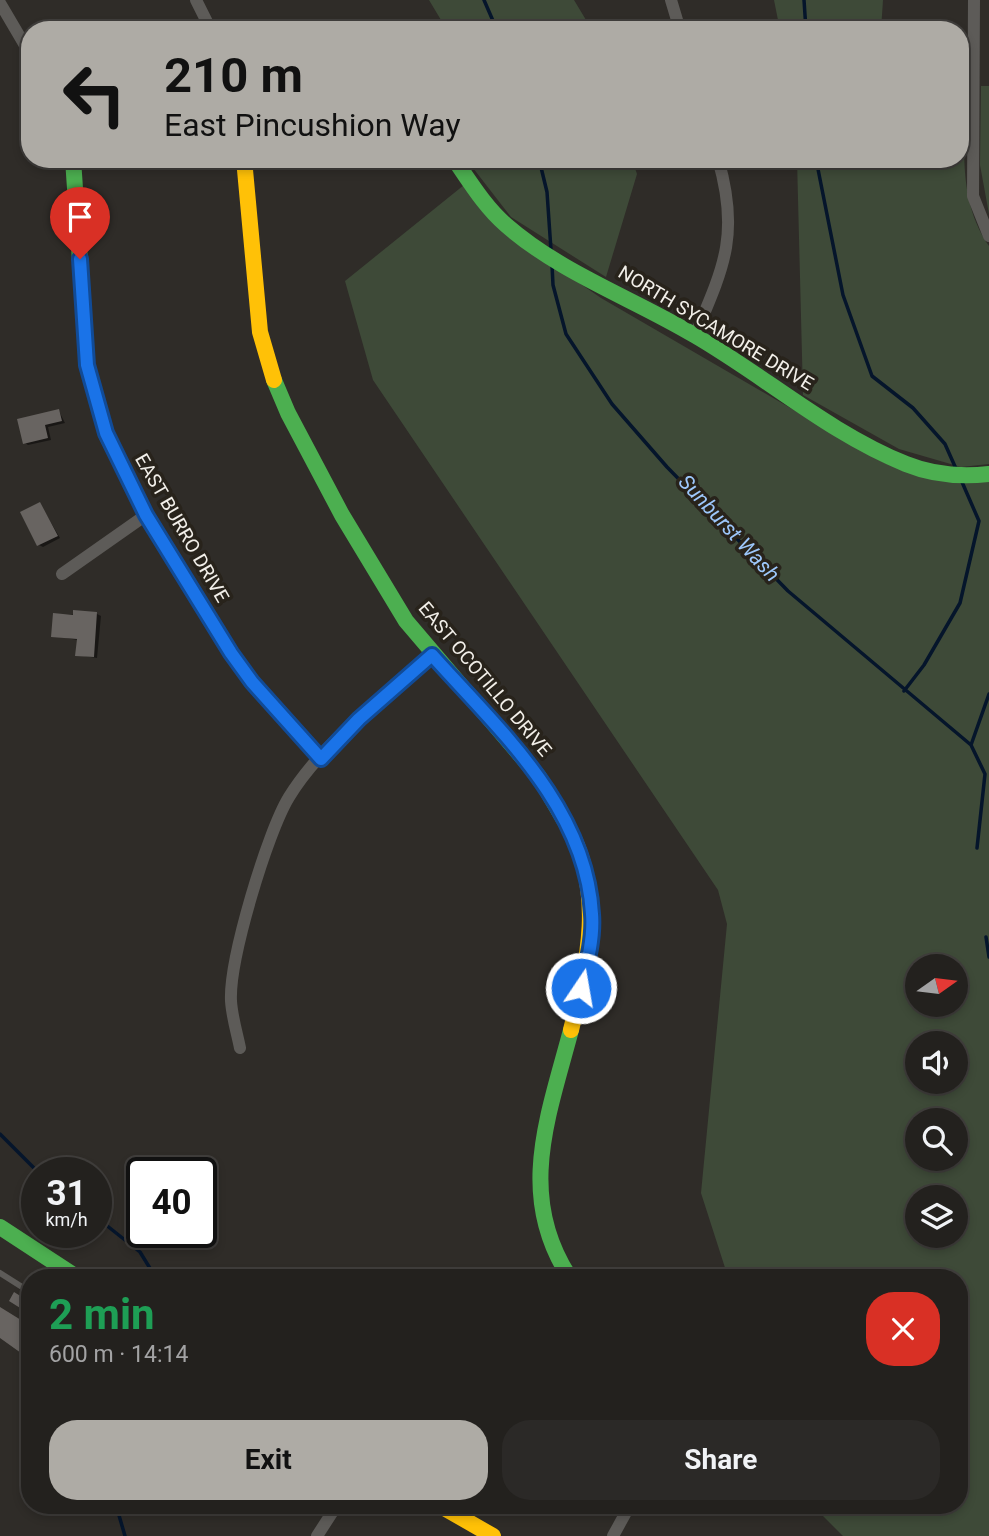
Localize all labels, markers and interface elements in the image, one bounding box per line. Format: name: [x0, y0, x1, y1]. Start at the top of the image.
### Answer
text: 210 m: [164, 47, 303, 104]
icon: left: [49, 49, 140, 140]
text: East Pincushion Way: [164, 106, 461, 144]
pin: [50, 187, 110, 259]
icon: arrive: [61, 198, 99, 236]
street label: NORTH SYCAMORE DRIVE: [614, 261, 818, 396]
street label: EAST BURRO DRIVE: [130, 450, 234, 607]
water label: Sunburst Wash: [673, 470, 785, 586]
street label: EAST OCOTILLO DRIVE: [414, 597, 557, 761]
position arrow: [544, 951, 618, 1025]
north arrow: [905, 954, 968, 1017]
map controls: [905, 954, 968, 1248]
button: sound: [905, 1031, 968, 1094]
button: search: [905, 1108, 968, 1171]
speed limit sign: 40: [126, 1157, 217, 1248]
text: 31: [46, 1173, 87, 1214]
button: layers: [905, 1185, 968, 1248]
text: km/h: [45, 1209, 88, 1230]
text: 2 min: [49, 1290, 155, 1339]
button: close: [866, 1292, 940, 1366]
text: 600 m · 14:14: [49, 1341, 188, 1368]
button: Exit: [49, 1420, 488, 1500]
button: Share: [502, 1420, 940, 1500]

